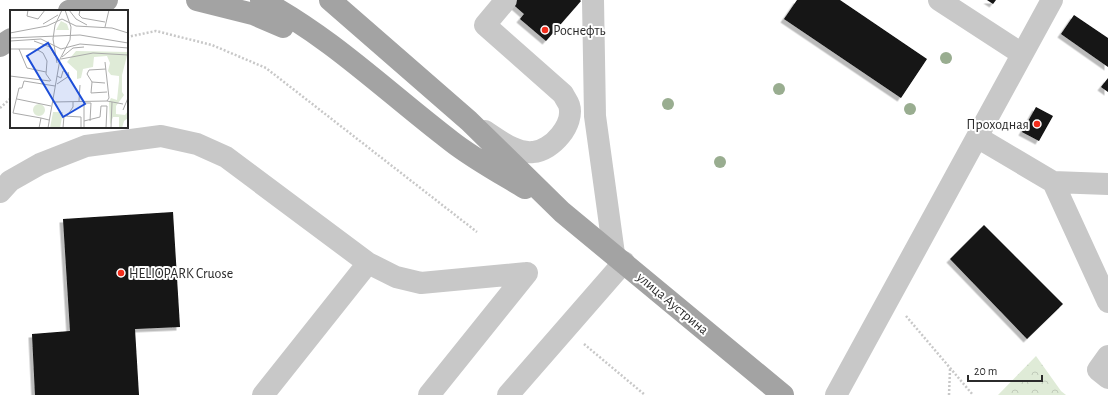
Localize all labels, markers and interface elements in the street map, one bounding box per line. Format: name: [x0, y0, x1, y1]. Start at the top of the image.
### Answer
inset map: [10, 10, 128, 128]
place label: Роснефть: [553, 24, 605, 38]
marker: Роснефть: [540, 25, 550, 35]
place label: Проходная: [966, 118, 1029, 132]
marker: Проходная: [1032, 119, 1042, 129]
place label: HELIOPARK Cruose: [129, 267, 233, 281]
marker: HELIOPARK Cruose: [116, 268, 126, 278]
street label: улица Аустрина: [633, 269, 711, 338]
scale bar: [968, 357, 1042, 383]
text: 20 m: [974, 365, 997, 377]

